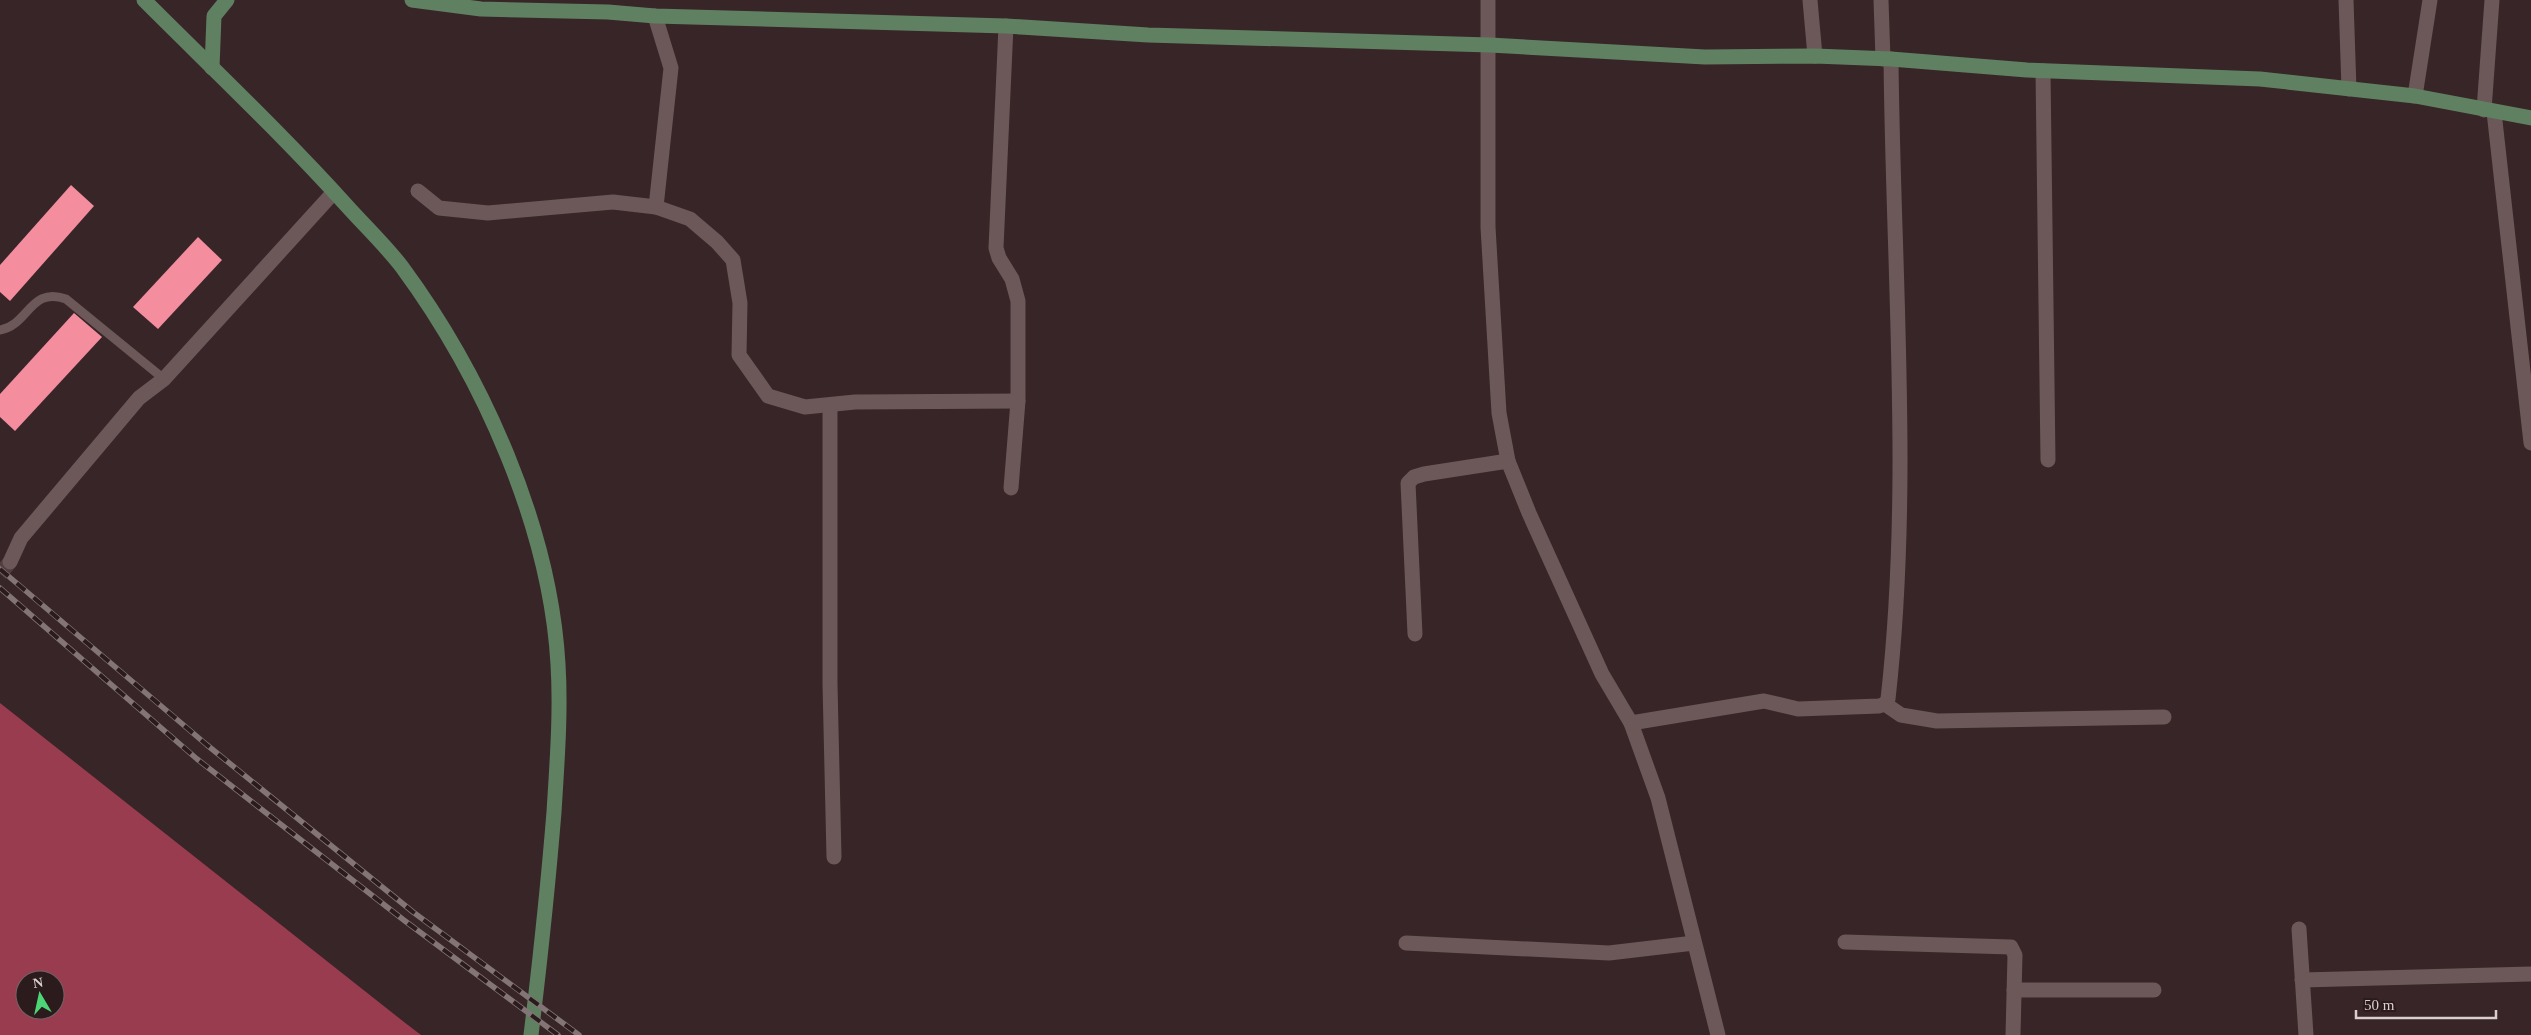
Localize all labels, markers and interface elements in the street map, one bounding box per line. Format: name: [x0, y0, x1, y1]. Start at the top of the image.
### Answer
north arrow: [15, 970, 65, 1020]
text: N: [32, 974, 44, 991]
scale bar: [2356, 988, 2496, 1020]
text: 50 m: [2364, 997, 2395, 1013]

